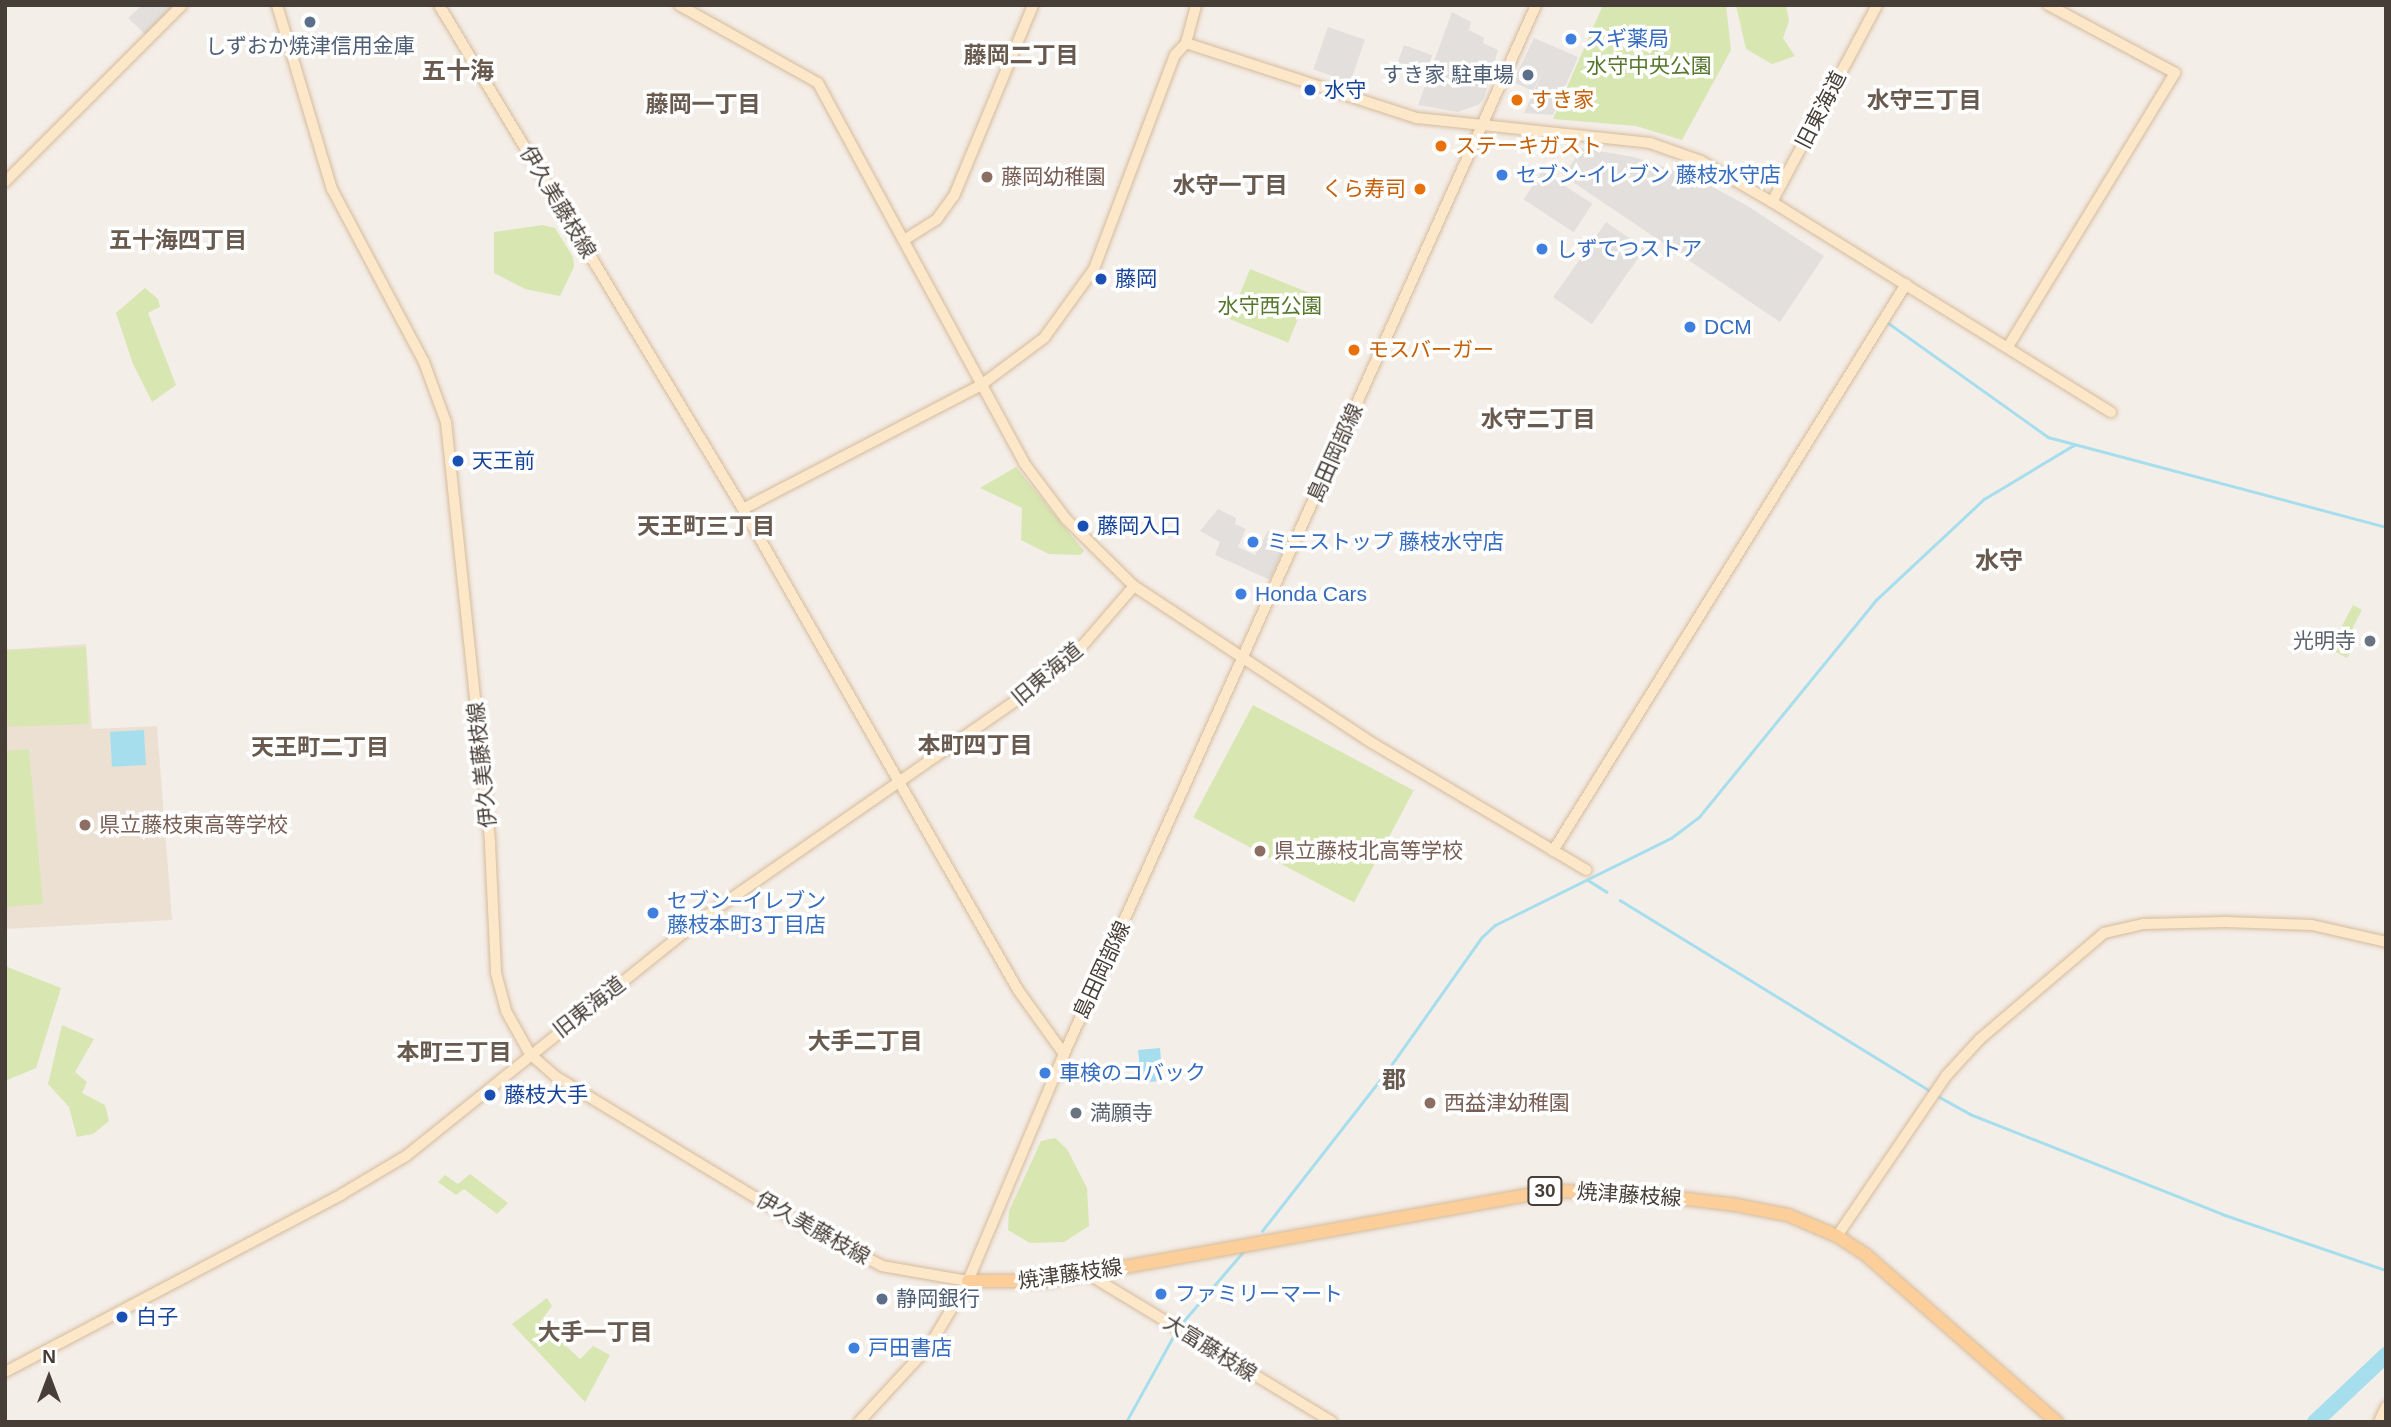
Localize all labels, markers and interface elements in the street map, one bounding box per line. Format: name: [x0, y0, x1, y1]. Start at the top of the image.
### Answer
marker: しずおか焼津信用金庫: [302, 14, 318, 30]
place label: スギ薬局: [1585, 26, 1669, 52]
marker: スギ薬局: [1563, 31, 1579, 47]
place label: しずおか焼津信用金庫: [205, 33, 415, 59]
district label: 藤岡二丁目: [964, 41, 1078, 69]
park label: 水守中央公園: [1586, 53, 1712, 79]
district label: 五十海: [422, 57, 494, 85]
place label: すき家 駐車場: [1382, 62, 1514, 88]
marker: すき家 駐車場: [1520, 67, 1536, 83]
street label: 旧東海道: [1791, 67, 1851, 153]
place label: 水守: [1324, 77, 1366, 103]
marker: 水守: [1302, 82, 1318, 98]
district label: 水守三丁目: [1867, 86, 1981, 114]
place label: すき家: [1531, 87, 1594, 113]
district label: 藤岡一丁目: [646, 90, 760, 118]
marker: すき家: [1509, 92, 1525, 108]
place label: ステーキガスト: [1455, 133, 1602, 159]
marker: ステーキガスト: [1433, 138, 1449, 154]
street label: 伊久美藤枝線: [515, 142, 601, 262]
place label: セブン-イレブン 藤枝水守店: [1516, 162, 1781, 188]
place label: 藤岡幼稚園: [1001, 164, 1106, 190]
marker: セブン-イレブン 藤枝水守店: [1494, 167, 1510, 183]
marker: 藤岡幼稚園: [979, 169, 995, 185]
district label: 水守一丁目: [1173, 171, 1287, 199]
place label: くら寿司: [1322, 176, 1406, 202]
marker: くら寿司: [1412, 181, 1428, 197]
district label: 五十海四丁目: [109, 226, 247, 254]
place label: しずてつストア: [1556, 236, 1703, 262]
marker: しずてつストア: [1534, 241, 1550, 257]
place label: 藤岡: [1115, 266, 1157, 292]
marker: 藤岡: [1093, 271, 1109, 287]
park label: 水守西公園: [1218, 293, 1322, 319]
place label: DCM: [1704, 314, 1752, 340]
marker: DCM: [1682, 319, 1698, 335]
place label: モスバーガー: [1368, 337, 1494, 363]
marker: モスバーガー: [1346, 342, 1362, 358]
street label: 島田岡部線: [1302, 400, 1368, 506]
district label: 水守二丁目: [1481, 405, 1595, 433]
place label: 天王前: [472, 448, 535, 474]
marker: 天王前: [450, 453, 466, 469]
district label: 天王町三丁目: [637, 512, 775, 540]
place label: 藤岡入口: [1097, 513, 1181, 539]
marker: 藤岡入口: [1075, 518, 1091, 534]
place label: ミニストップ 藤枝水守店: [1267, 529, 1504, 555]
marker: ミニストップ 藤枝水守店: [1245, 534, 1261, 550]
district label: 水守: [1975, 547, 2023, 575]
place label: Honda Cars: [1255, 581, 1367, 607]
marker: Honda Cars: [1233, 586, 1249, 602]
place label: 光明寺: [2293, 628, 2356, 654]
marker: 光明寺: [2362, 633, 2378, 649]
street label: 旧東海道: [1007, 637, 1087, 711]
street label: 伊久美藤枝線: [463, 701, 501, 829]
district label: 本町四丁目: [918, 731, 1032, 759]
district label: 天王町二丁目: [251, 733, 389, 761]
place label: 県立藤枝東高等学校: [99, 812, 288, 838]
marker: 県立藤枝東高等学校: [77, 817, 93, 833]
place label: 県立藤枝北高等学校: [1274, 838, 1463, 864]
marker: 県立藤枝北高等学校: [1252, 843, 1268, 859]
place label: セブン−イレブン 藤枝本町3丁目店: [667, 888, 826, 938]
marker: セブン−イレブン 藤枝本町3丁目店: [645, 905, 661, 921]
street label: 島田岡部線: [1068, 917, 1136, 1023]
street label: 旧東海道: [548, 971, 630, 1043]
district label: 大手二丁目: [808, 1027, 922, 1055]
district label: 本町三丁目: [397, 1038, 511, 1066]
place label: 車検のコバック: [1059, 1060, 1206, 1086]
marker: 車検のコバック: [1037, 1065, 1053, 1081]
district label: 郡: [1382, 1066, 1406, 1094]
place label: 藤枝大手: [504, 1082, 588, 1108]
marker: 藤枝大手: [482, 1087, 498, 1103]
place label: 西益津幼稚園: [1444, 1090, 1570, 1116]
marker: 西益津幼稚園: [1422, 1095, 1438, 1111]
place label: 満願寺: [1090, 1100, 1153, 1126]
marker: 満願寺: [1068, 1105, 1084, 1121]
road number: 30: [1526, 1176, 1564, 1206]
street label: 焼津藤枝線: [1576, 1179, 1682, 1211]
street label: 伊久美藤枝線: [752, 1186, 874, 1270]
street label: 焼津藤枝線: [1016, 1254, 1124, 1294]
place label: ファミリーマート: [1175, 1281, 1343, 1307]
place label: 静岡銀行: [896, 1286, 980, 1312]
marker: ファミリーマート: [1153, 1286, 1169, 1302]
marker: 静岡銀行: [874, 1291, 890, 1307]
place label: 白子: [136, 1304, 178, 1330]
marker: 白子: [114, 1309, 130, 1325]
street label: 大富藤枝線: [1159, 1309, 1261, 1387]
district label: 大手一丁目: [538, 1318, 652, 1346]
place label: 戸田書店: [868, 1335, 952, 1361]
marker: 戸田書店: [846, 1340, 862, 1356]
north arrow: [14, 1343, 84, 1413]
text: N: [42, 1346, 56, 1367]

